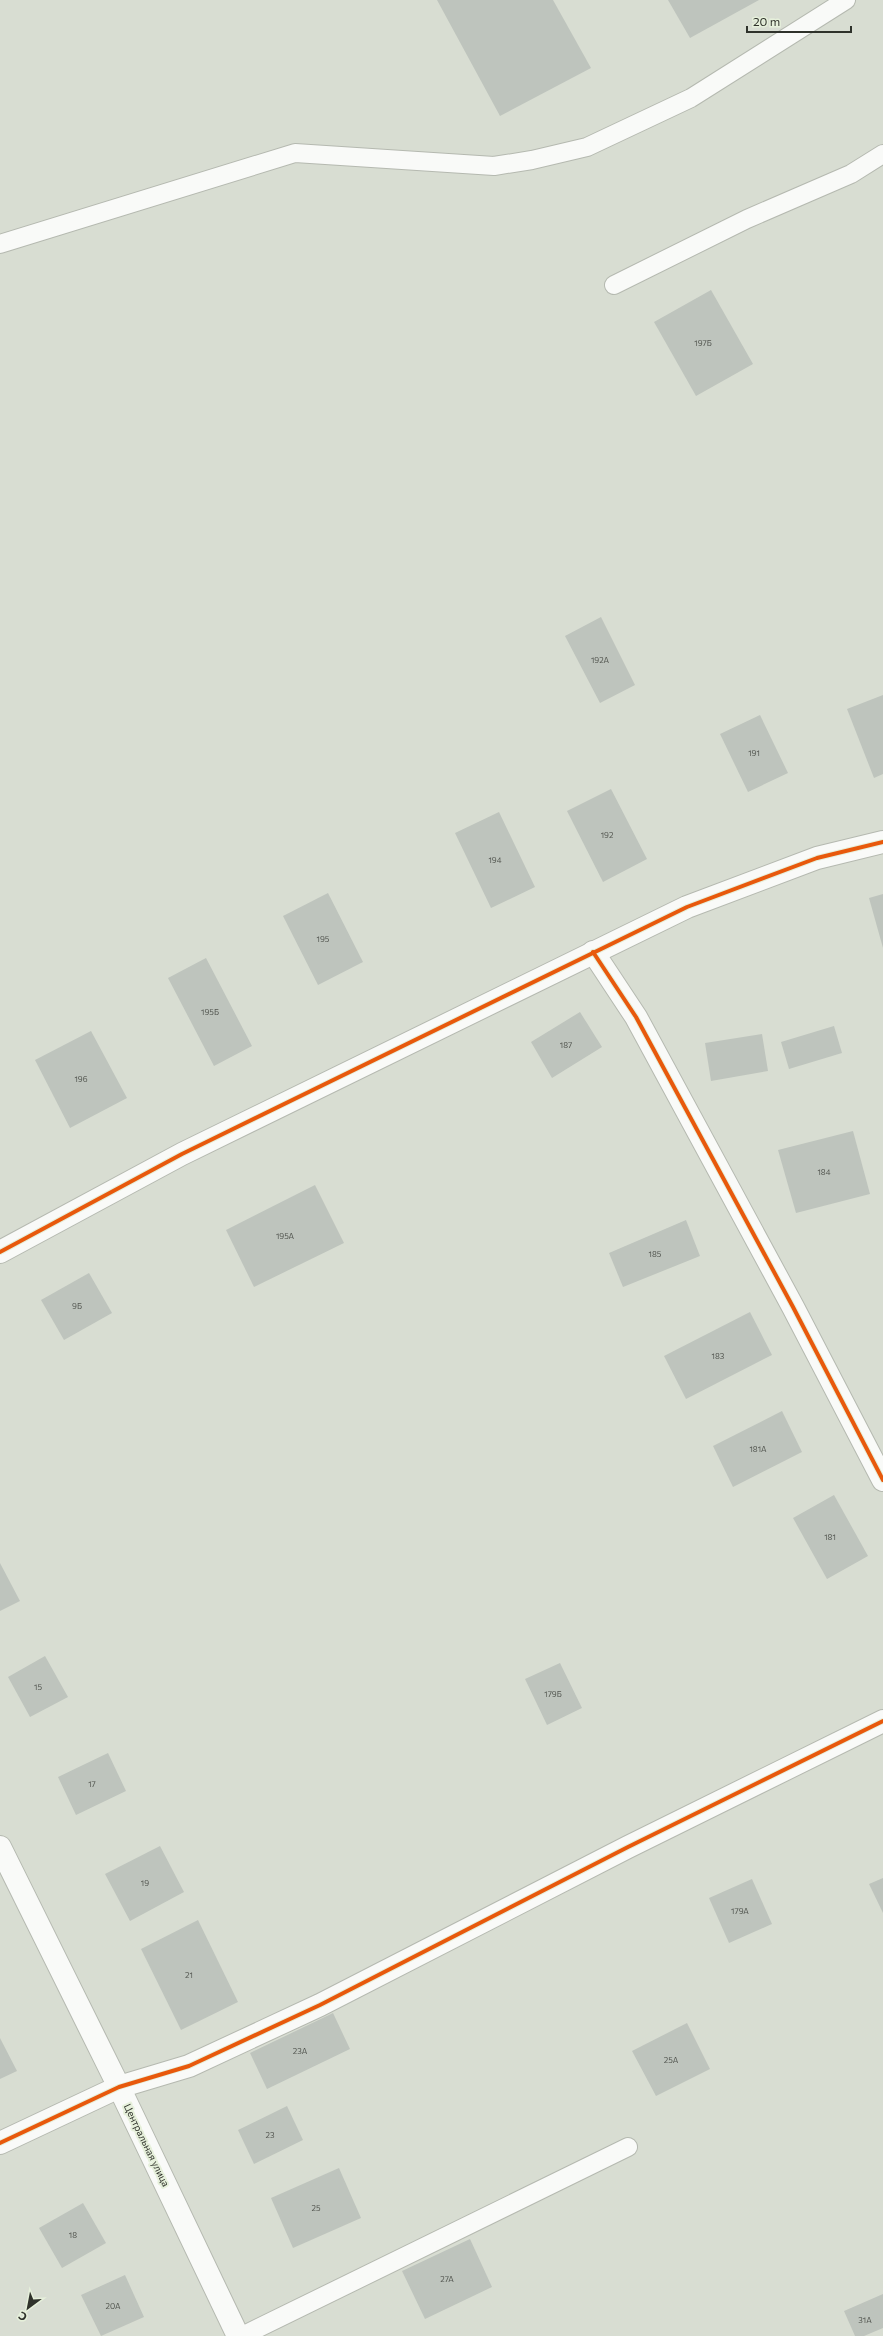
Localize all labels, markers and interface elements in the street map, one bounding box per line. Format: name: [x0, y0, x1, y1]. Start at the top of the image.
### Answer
scale bar: [747, 8, 851, 34]
text: 20 m: [753, 14, 780, 28]
house number: 197Б: [694, 338, 712, 348]
house number: 192А: [591, 655, 610, 665]
house number: 191: [748, 748, 760, 758]
house number: 192: [601, 830, 614, 840]
house number: 194: [488, 855, 502, 865]
house number: 195: [317, 934, 330, 944]
house number: 195Б: [201, 1007, 219, 1017]
house number: 187: [560, 1040, 572, 1050]
house number: 196: [74, 1074, 88, 1084]
house number: 184: [817, 1167, 831, 1177]
house number: 195А: [276, 1231, 295, 1241]
house number: 185: [649, 1249, 662, 1259]
house number: 9Б: [72, 1301, 82, 1311]
house number: 183: [712, 1351, 725, 1361]
house number: 181А: [749, 1444, 767, 1454]
house number: 181: [824, 1532, 836, 1542]
house number: 15: [34, 1682, 42, 1692]
house number: 179Б: [544, 1689, 562, 1699]
house number: 17: [88, 1779, 96, 1789]
house number: 19: [141, 1878, 149, 1888]
house number: 179А: [731, 1906, 749, 1916]
house number: 21: [185, 1970, 193, 1980]
house number: 23А: [293, 2046, 308, 2056]
house number: 25А: [664, 2055, 679, 2065]
street label: Центральная улица: [122, 2102, 172, 2188]
house number: 23: [266, 2130, 275, 2140]
house number: 25: [311, 2203, 321, 2213]
house number: 18: [69, 2230, 77, 2240]
house number: 27А: [440, 2274, 454, 2284]
north arrow: [8, 2288, 48, 2328]
house number: 20А: [106, 2301, 121, 2311]
text: С: [15, 2309, 29, 2324]
house number: 31А: [858, 2315, 872, 2325]

